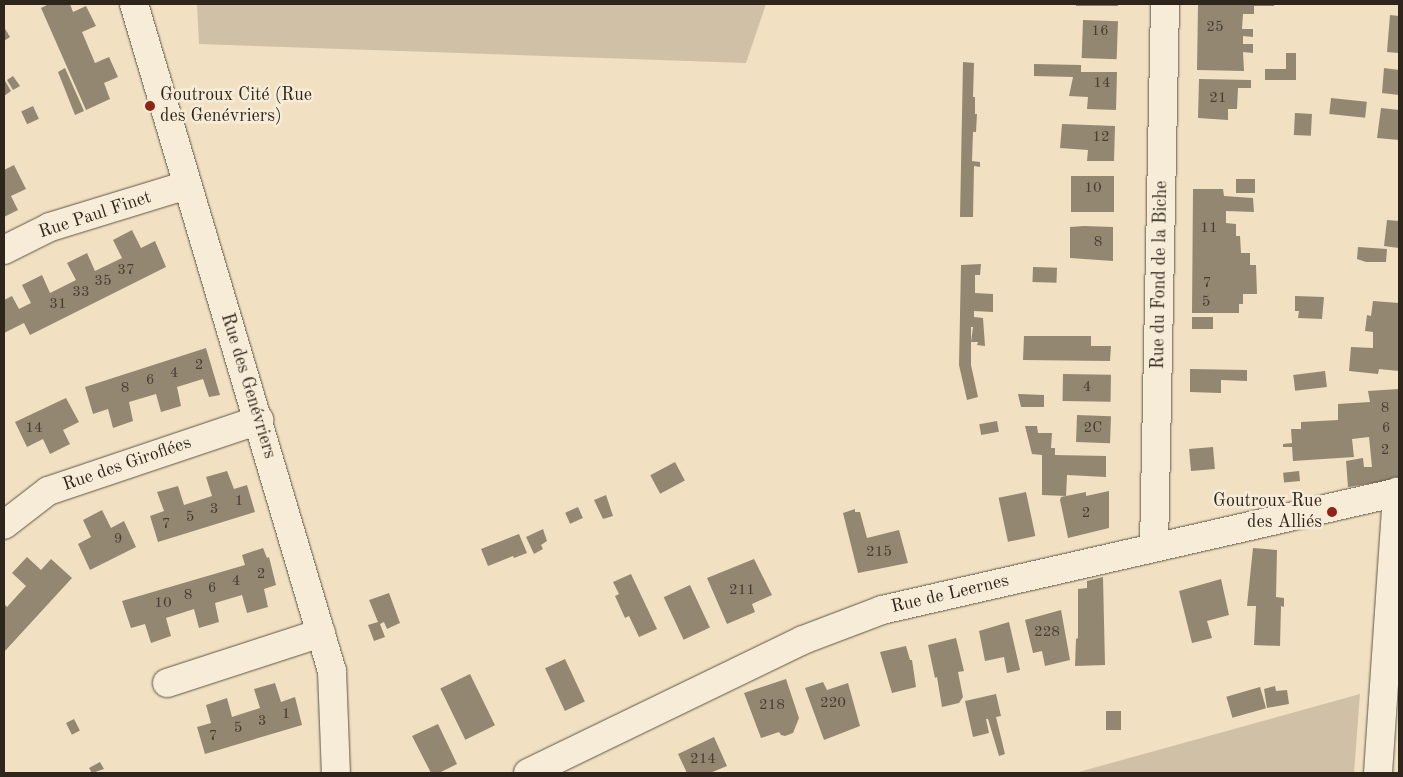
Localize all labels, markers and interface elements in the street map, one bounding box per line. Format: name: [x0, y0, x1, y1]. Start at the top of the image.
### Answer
house number: 25: [1206, 19, 1224, 37]
house number: 16: [1091, 23, 1109, 41]
house number: 14: [1093, 75, 1111, 93]
place label: Goutroux Cité (Rue des Genévriers): [160, 85, 312, 128]
house number: 21: [1209, 90, 1227, 108]
marker: Goutroux Cité (Rue des Genévriers): [144, 100, 156, 112]
house number: 12: [1092, 129, 1110, 147]
house number: 10: [1084, 180, 1102, 198]
street label: Rue du Fond de la Biche: [1148, 181, 1172, 369]
street label: Rue Paul Finet: [36, 187, 154, 243]
house number: 11: [1200, 220, 1218, 238]
house number: 8: [1094, 234, 1102, 252]
house number: 37: [117, 262, 135, 280]
house number: 35: [94, 273, 112, 291]
house number: 7: [1203, 275, 1211, 293]
house number: 33: [72, 284, 90, 302]
house number: 5: [1202, 294, 1210, 312]
house number: 31: [49, 296, 67, 314]
street label: Rue des Genévriers: [216, 311, 280, 461]
house number: 2: [195, 357, 203, 375]
house number: 4: [170, 365, 178, 383]
house number: 6: [146, 372, 154, 390]
house number: 4: [1083, 379, 1091, 397]
house number: 8: [121, 380, 129, 398]
house number: 8: [1381, 400, 1389, 418]
house number: 14: [25, 420, 43, 438]
house number: 2C: [1084, 420, 1102, 438]
house number: 6: [1382, 420, 1390, 438]
street label: Rue des Giroflées: [60, 432, 194, 496]
house number: 2: [1381, 442, 1389, 460]
place label: Goutroux Rue des Alliés: [1213, 491, 1322, 534]
house number: 1: [235, 493, 243, 511]
house number: 3: [210, 501, 218, 519]
house number: 2: [1082, 505, 1090, 523]
marker: Goutroux Rue des Alliés: [1326, 506, 1338, 518]
house number: 5: [186, 509, 194, 527]
house number: 7: [162, 516, 170, 534]
house number: 9: [114, 531, 122, 549]
house number: 215: [866, 544, 892, 562]
house number: 2: [257, 566, 265, 584]
street label: Rue de Leernes: [889, 570, 1011, 618]
house number: 4: [232, 573, 240, 591]
house number: 6: [208, 580, 216, 598]
house number: 211: [729, 582, 755, 600]
house number: 8: [184, 587, 192, 605]
house number: 10: [154, 595, 172, 613]
house number: 228: [1034, 624, 1060, 642]
house number: 220: [820, 695, 846, 713]
house number: 218: [759, 697, 785, 715]
house number: 1: [282, 706, 290, 724]
house number: 3: [258, 713, 266, 731]
house number: 5: [234, 720, 242, 738]
house number: 7: [209, 728, 217, 746]
house number: 214: [690, 751, 716, 769]

